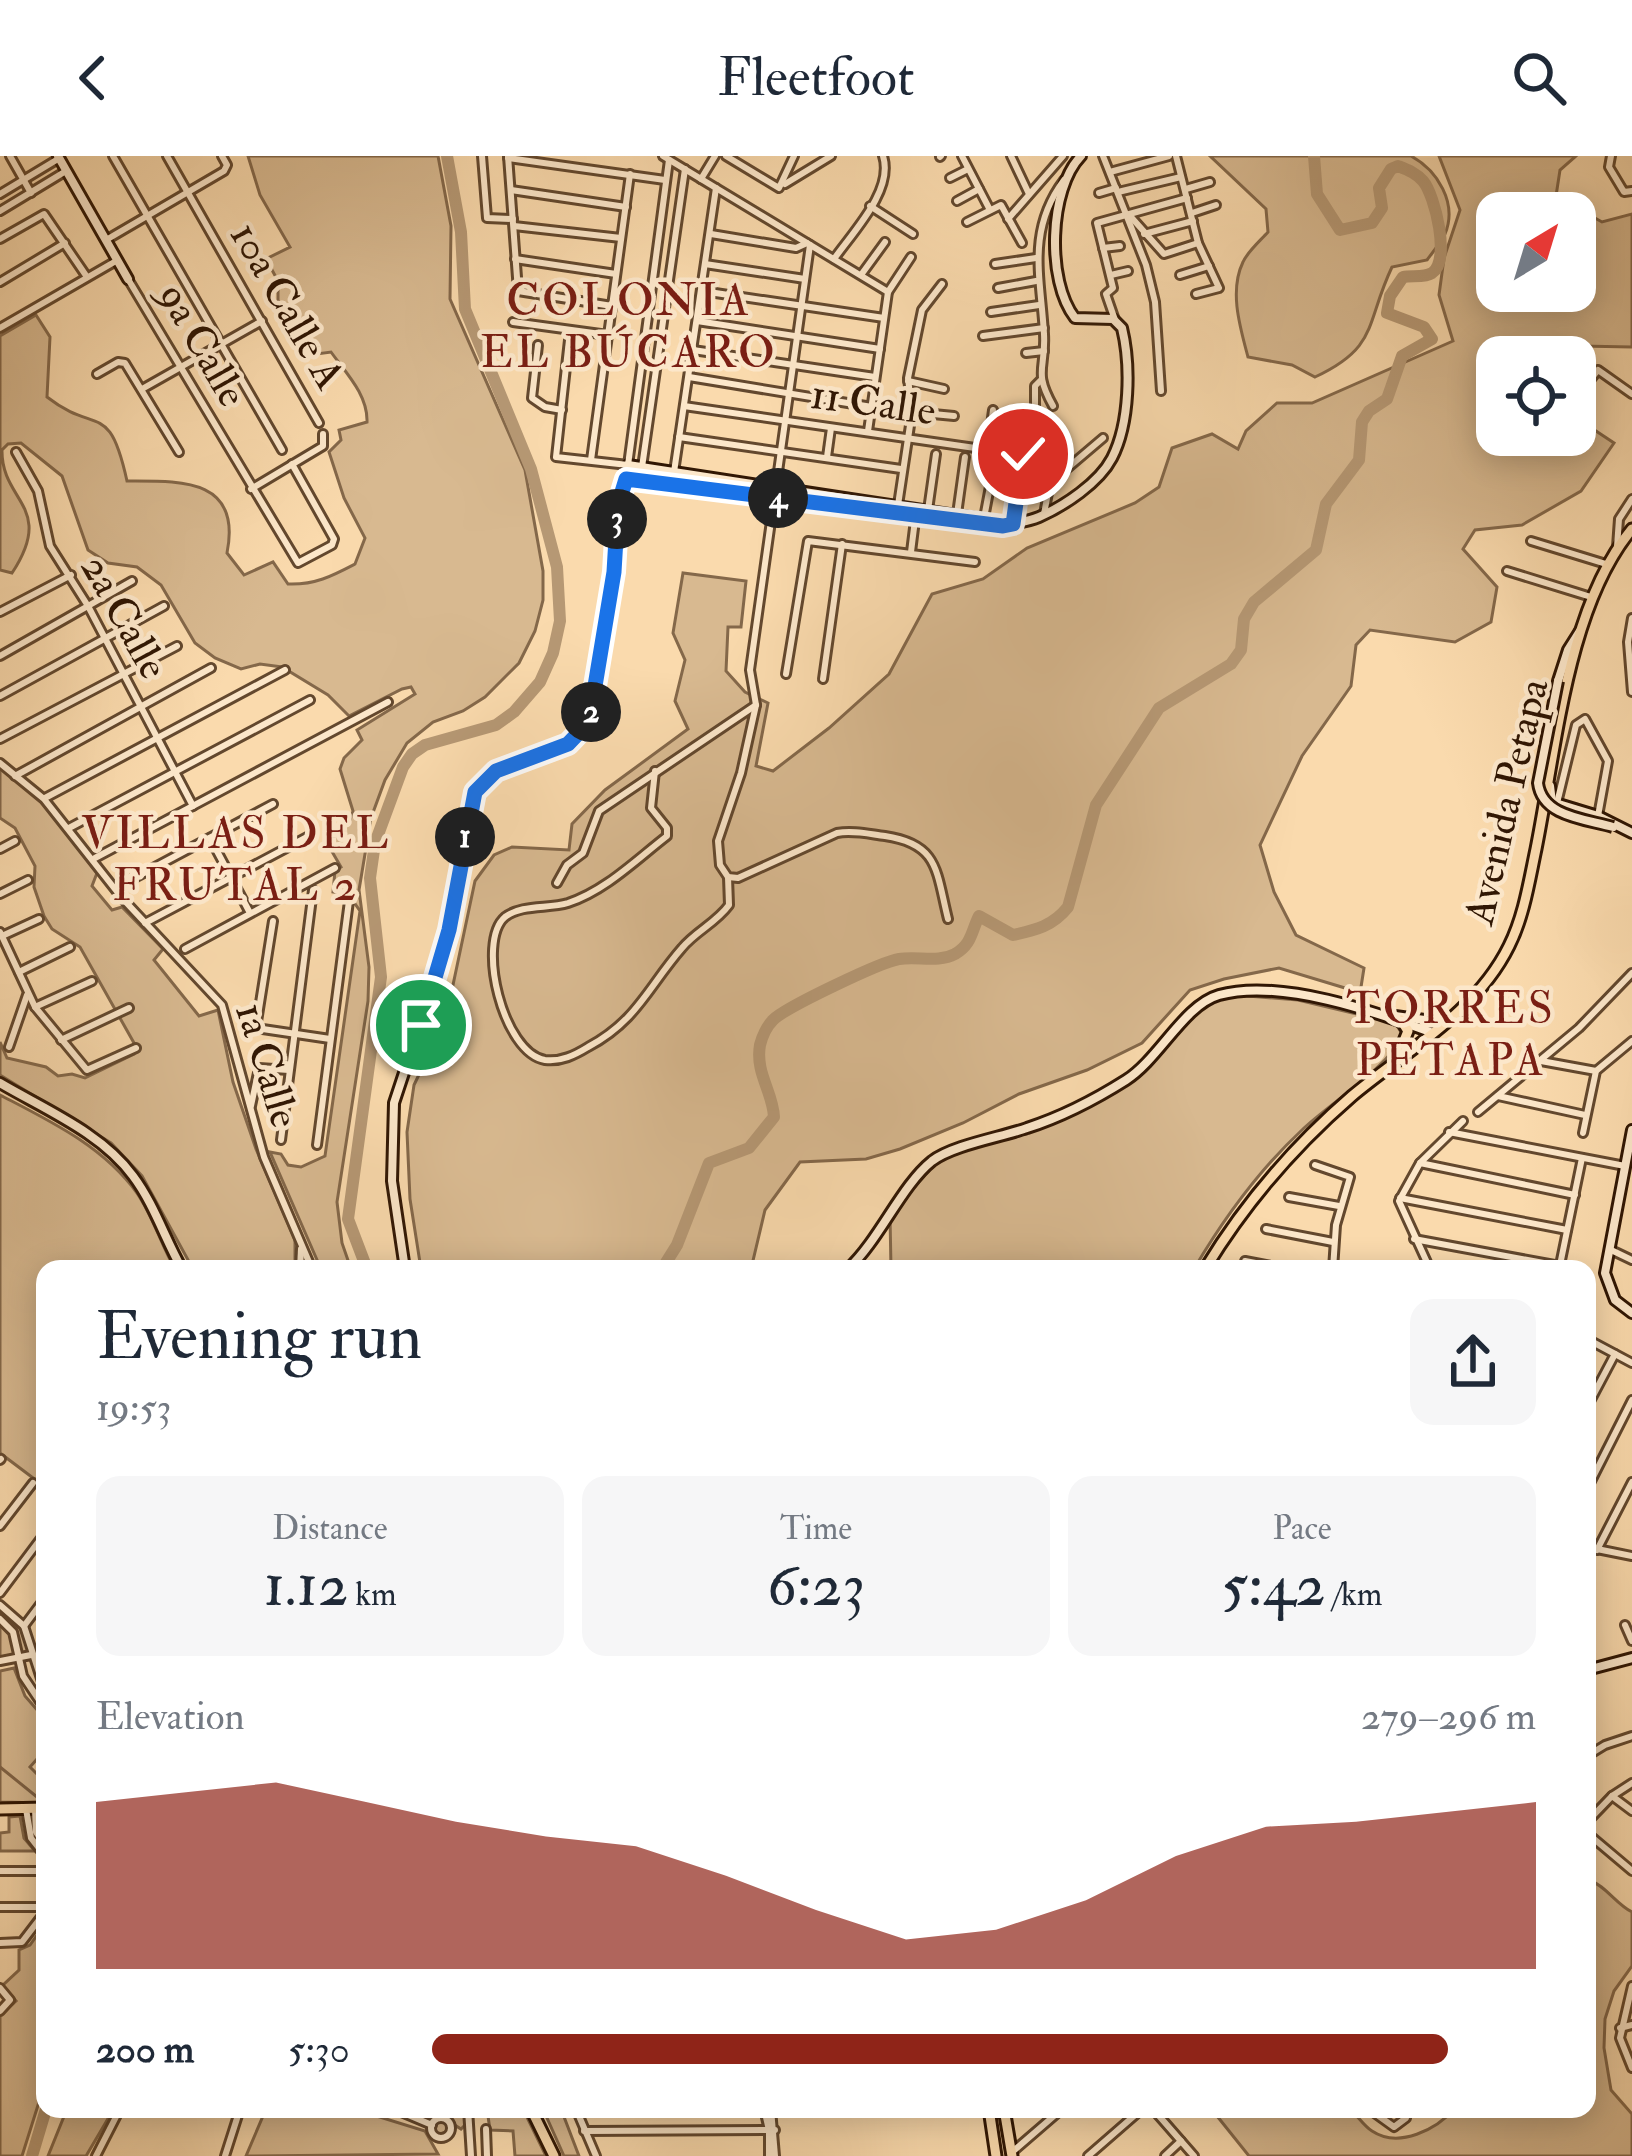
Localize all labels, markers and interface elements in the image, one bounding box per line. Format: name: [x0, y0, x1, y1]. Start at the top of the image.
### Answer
text: Fleetfoot: [718, 44, 914, 112]
icon: back: [60, 45, 126, 111]
icon: search: [1506, 45, 1572, 111]
north arrow: [1476, 192, 1596, 312]
map controls: [1476, 192, 1596, 456]
street label: 10a Calle A: [218, 213, 356, 399]
street label: 9a Calle: [144, 271, 258, 416]
district label: COLONIA EL BÚCARO: [480, 273, 778, 381]
button: locate: [1476, 336, 1596, 456]
street label: 11 Calle: [807, 369, 939, 437]
pin: [972, 403, 1074, 505]
icon: check: [990, 421, 1056, 487]
pin: 4: [748, 468, 808, 528]
text: 4: [769, 477, 787, 518]
pin: 3: [587, 489, 647, 549]
text: 3: [611, 498, 623, 539]
street label: 2a Calle: [69, 546, 179, 688]
street label: Avenida Petapa: [1453, 673, 1561, 931]
pin: 2: [561, 682, 621, 742]
text: 2: [583, 691, 599, 732]
district label: VILLAS DEL FRUTAL 2: [81, 806, 391, 914]
pin: 1: [435, 807, 495, 867]
text: 1: [459, 816, 471, 857]
pin: [370, 974, 472, 1076]
district label: TORRES PETAPA: [1346, 981, 1556, 1089]
icon: arrive: [388, 992, 454, 1058]
street label: 1a Calle: [223, 996, 311, 1134]
text: Evening run: [96, 1296, 422, 1379]
button: share: [1410, 1299, 1536, 1425]
text: 19:53: [96, 1383, 172, 1432]
text: Distance: [272, 1508, 388, 1549]
text: Time: [780, 1508, 852, 1549]
text: Pace: [1272, 1508, 1332, 1549]
text: 1.12: [263, 1549, 348, 1624]
text: 6:23: [767, 1549, 865, 1624]
text: 5:42: [1222, 1549, 1326, 1624]
text: km: [348, 1574, 397, 1615]
text: /km: [1326, 1574, 1382, 1615]
text: Elevation: [96, 1692, 245, 1741]
text: 279–296 m: [1361, 1692, 1536, 1741]
text: 200 m: [96, 2025, 194, 2074]
text: 5:30: [288, 2025, 350, 2074]

